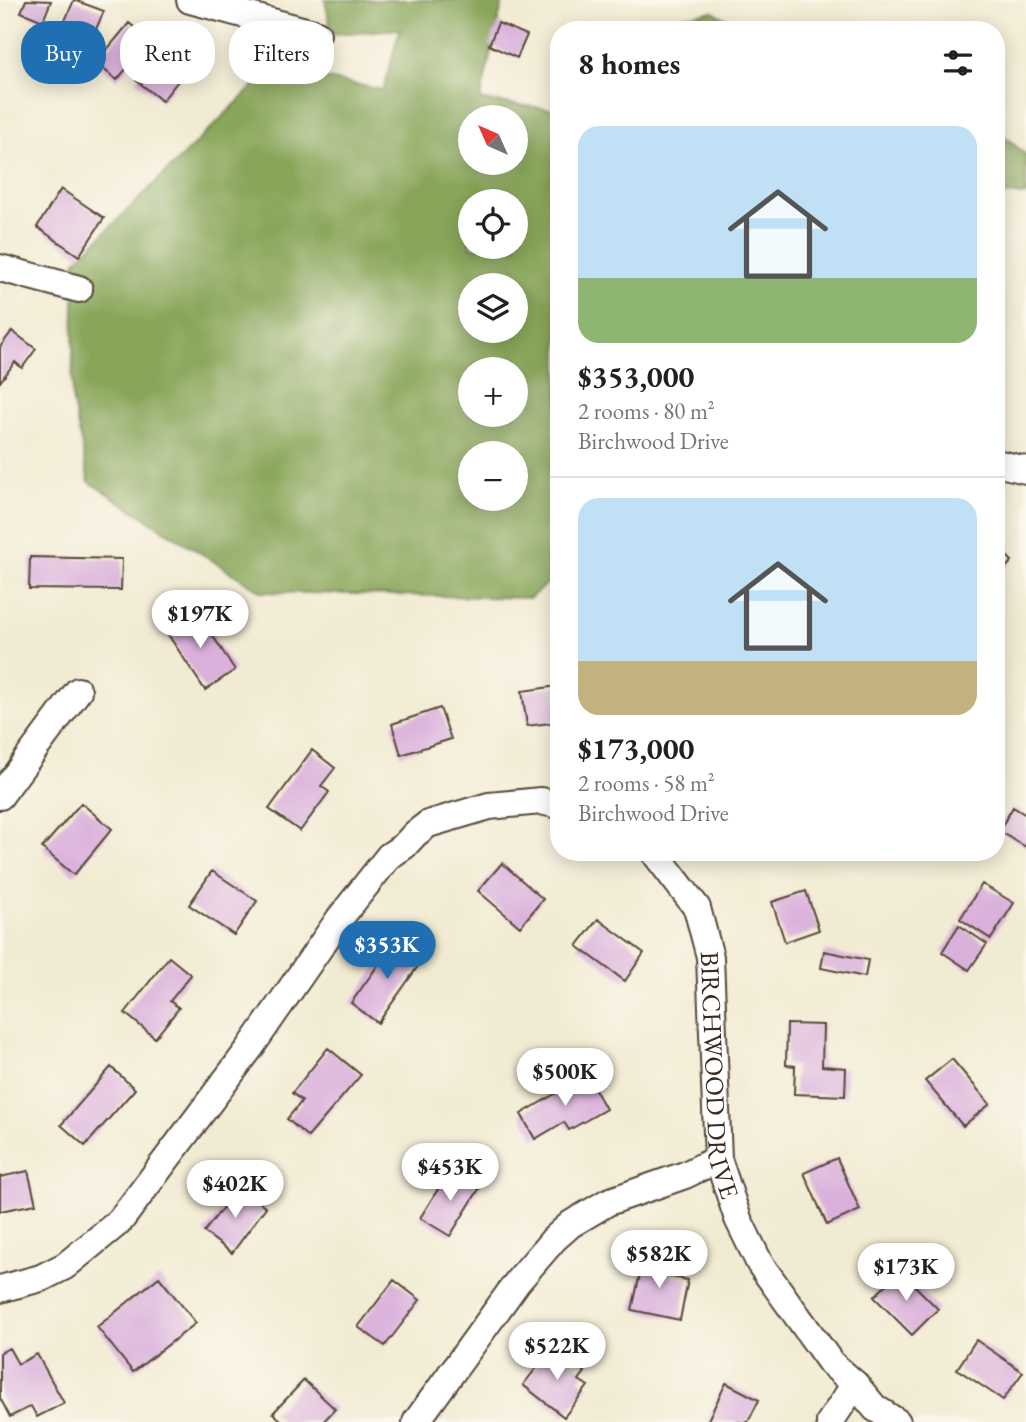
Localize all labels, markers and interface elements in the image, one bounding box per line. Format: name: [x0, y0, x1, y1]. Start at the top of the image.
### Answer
chip: Buy: [21, 21, 106, 84]
chip: Rent: [120, 21, 215, 84]
chip: Filters: [229, 21, 334, 84]
text: 8 homes: [578, 44, 680, 83]
icon: filters: [939, 44, 977, 82]
north arrow: [458, 105, 528, 175]
map controls: [458, 105, 528, 511]
icon: home: [715, 171, 841, 297]
button: locate: [458, 189, 528, 259]
button: layers: [458, 273, 528, 343]
button: +: [458, 357, 528, 427]
text: $353,000: [578, 357, 694, 396]
text: 2 rooms · 80 m²: [578, 396, 715, 426]
text: Birchwood Drive: [578, 426, 729, 456]
button: −: [458, 441, 528, 511]
icon: home: [715, 543, 841, 669]
pin: $197K: [151, 590, 249, 650]
text: $197K: [168, 598, 232, 628]
text: $173,000: [578, 729, 694, 768]
text: 2 rooms · 58 m²: [578, 768, 715, 798]
text: Birchwood Drive: [578, 798, 729, 828]
pin: $353K: [338, 922, 436, 981]
text: $353K: [355, 929, 419, 959]
street label: BIRCHWOOD DRIVE: [693, 951, 747, 1204]
pin: $500K: [516, 1048, 614, 1108]
text: $500K: [533, 1056, 597, 1086]
pin: $453K: [401, 1144, 499, 1203]
text: $453K: [418, 1151, 482, 1181]
pin: $402K: [186, 1160, 284, 1220]
text: $402K: [203, 1168, 267, 1198]
pin: $582K: [610, 1230, 708, 1290]
text: $582K: [627, 1238, 691, 1268]
pin: $173K: [857, 1244, 955, 1303]
text: $173K: [874, 1251, 938, 1281]
pin: $522K: [508, 1322, 606, 1382]
text: $522K: [525, 1330, 589, 1360]

